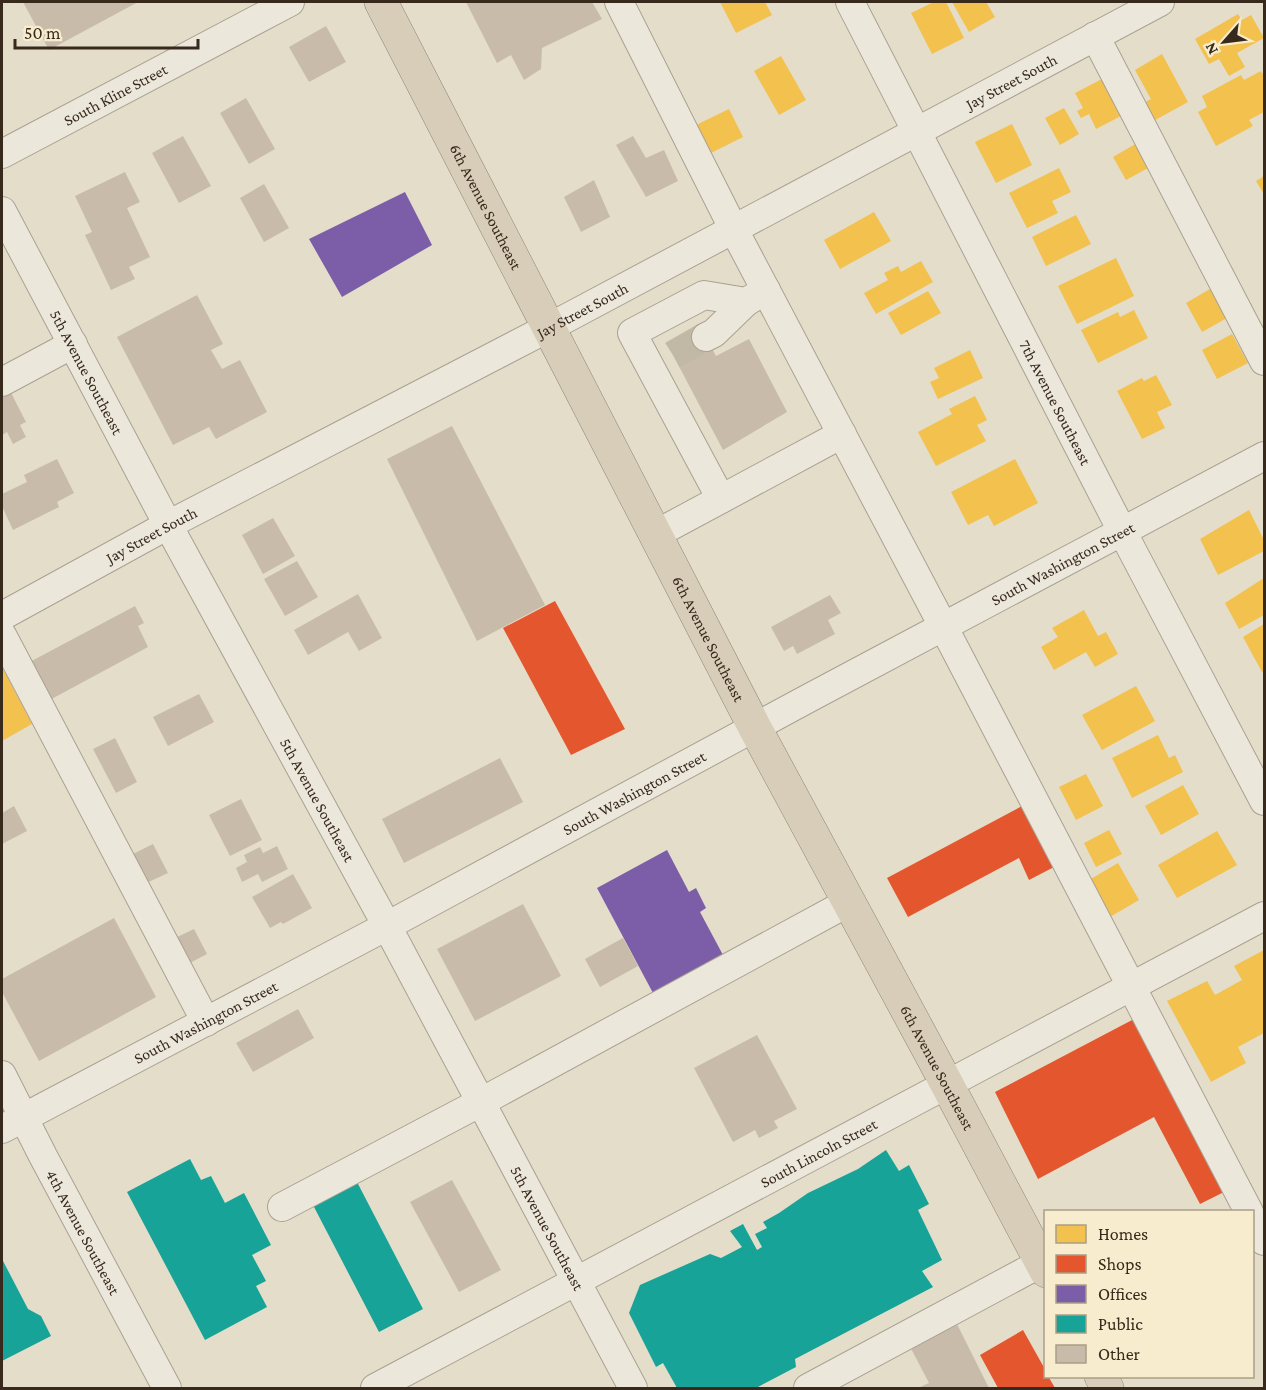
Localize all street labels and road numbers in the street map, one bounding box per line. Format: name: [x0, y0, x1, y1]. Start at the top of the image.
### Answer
street label: Jay Street South: [961, 50, 1060, 115]
street label: South Kline Street: [61, 60, 171, 129]
street label: 6th Avenue Southeast: [447, 141, 526, 273]
street label: Jay Street South: [532, 279, 631, 343]
street label: 5th Avenue Southeast: [47, 307, 127, 438]
street label: 7th Avenue Southeast: [1016, 337, 1095, 468]
street label: Jay Street South: [101, 503, 200, 568]
street label: South Washington Street: [988, 518, 1138, 609]
street label: 6th Avenue Southeast: [669, 573, 748, 705]
street label: 5th Avenue Southeast: [277, 735, 358, 865]
street label: South Washington Street: [560, 747, 709, 838]
street label: South Washington Street: [131, 977, 281, 1067]
street label: 6th Avenue Southeast: [897, 1002, 978, 1133]
street label: South Lincoln Street: [758, 1115, 880, 1191]
street label: 5th Avenue Southeast: [507, 1163, 588, 1294]
street label: 4th Avenue Southeast: [43, 1167, 124, 1298]

